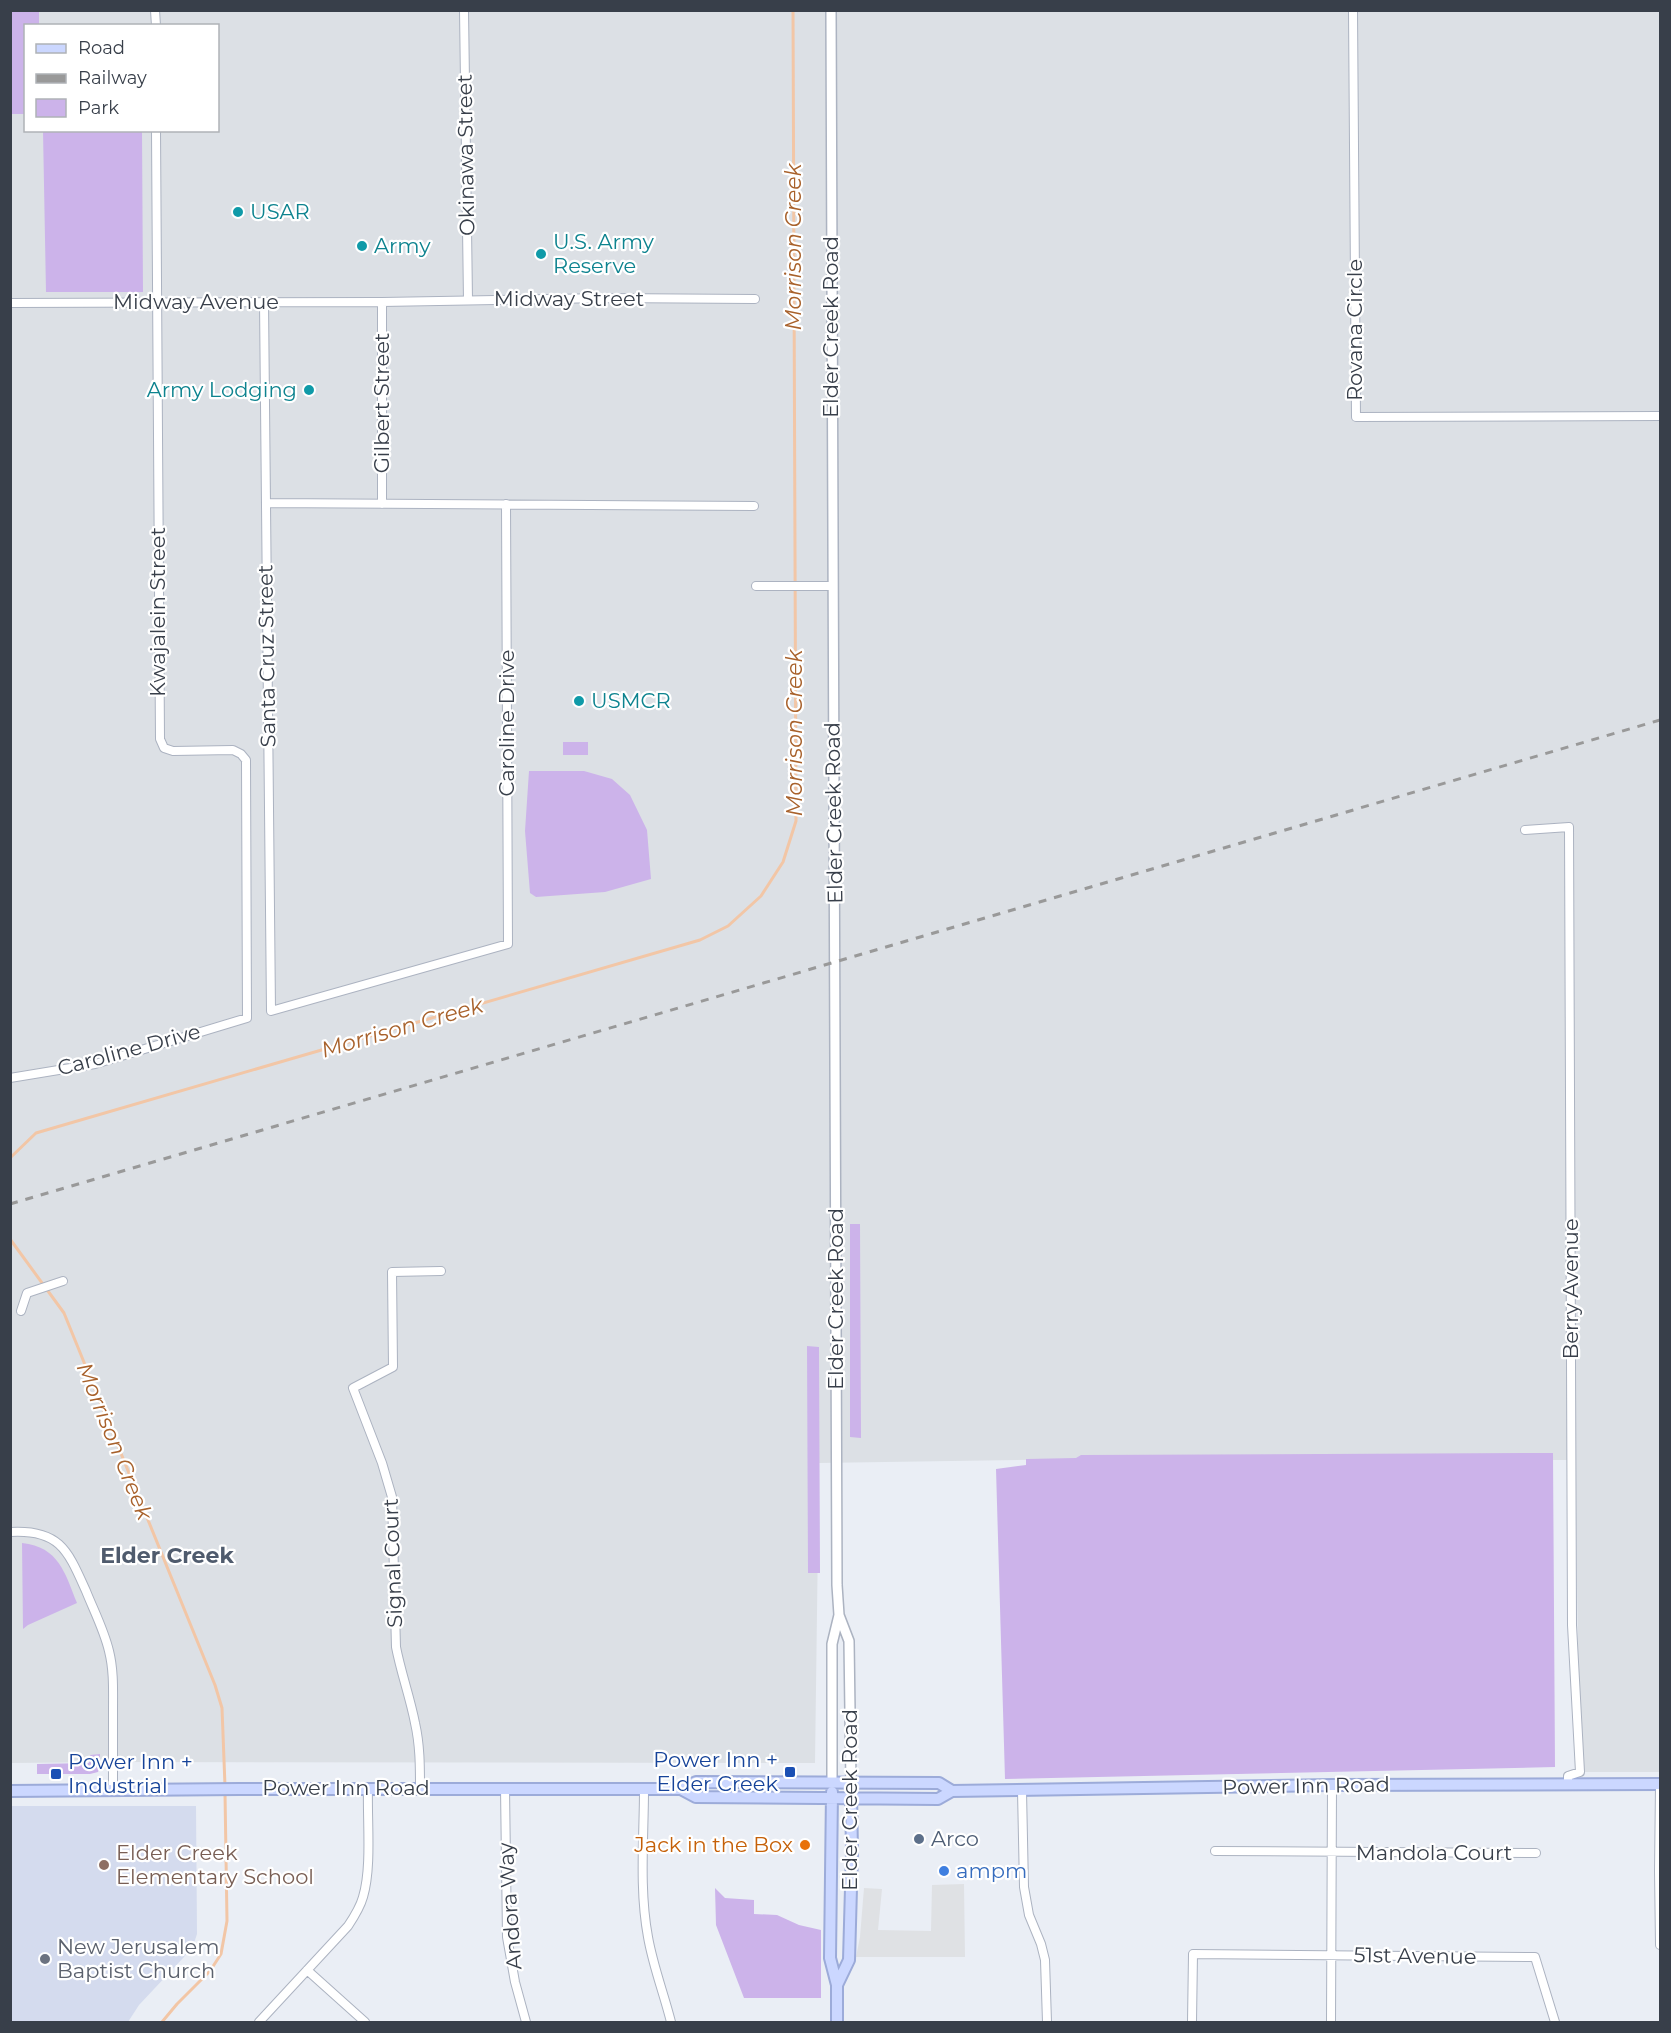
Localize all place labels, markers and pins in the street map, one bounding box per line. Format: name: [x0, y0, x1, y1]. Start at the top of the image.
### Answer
place label: USAR: [250, 199, 310, 224]
marker: USAR: [231, 205, 245, 219]
place label: U.S. Army Reserve: [553, 229, 655, 278]
place label: Army: [374, 233, 431, 258]
marker: Army: [355, 239, 369, 253]
marker: U.S. Army Reserve: [534, 247, 548, 261]
place label: Army Lodging: [147, 377, 297, 402]
marker: Army Lodging: [302, 383, 316, 397]
place label: USMCR: [591, 688, 671, 713]
marker: USMCR: [572, 694, 586, 708]
place label: Power Inn + Elder Creek: [653, 1747, 778, 1796]
place label: Power Inn + Industrial: [68, 1749, 193, 1798]
marker: Power Inn + Elder Creek: [783, 1765, 797, 1779]
marker: Power Inn + Industrial: [49, 1767, 63, 1781]
place label: Arco: [931, 1826, 979, 1851]
place label: Jack in the Box: [633, 1832, 793, 1857]
marker: Arco: [912, 1832, 926, 1846]
marker: Jack in the Box: [798, 1838, 812, 1852]
place label: Elder Creek Elementary School: [116, 1840, 314, 1889]
marker: Elder Creek Elementary School: [97, 1858, 111, 1872]
place label: ampm: [956, 1858, 1027, 1883]
marker: ampm: [937, 1864, 951, 1878]
place label: New Jerusalem Baptist Church: [57, 1934, 220, 1983]
marker: New Jerusalem Baptist Church: [38, 1952, 52, 1966]

